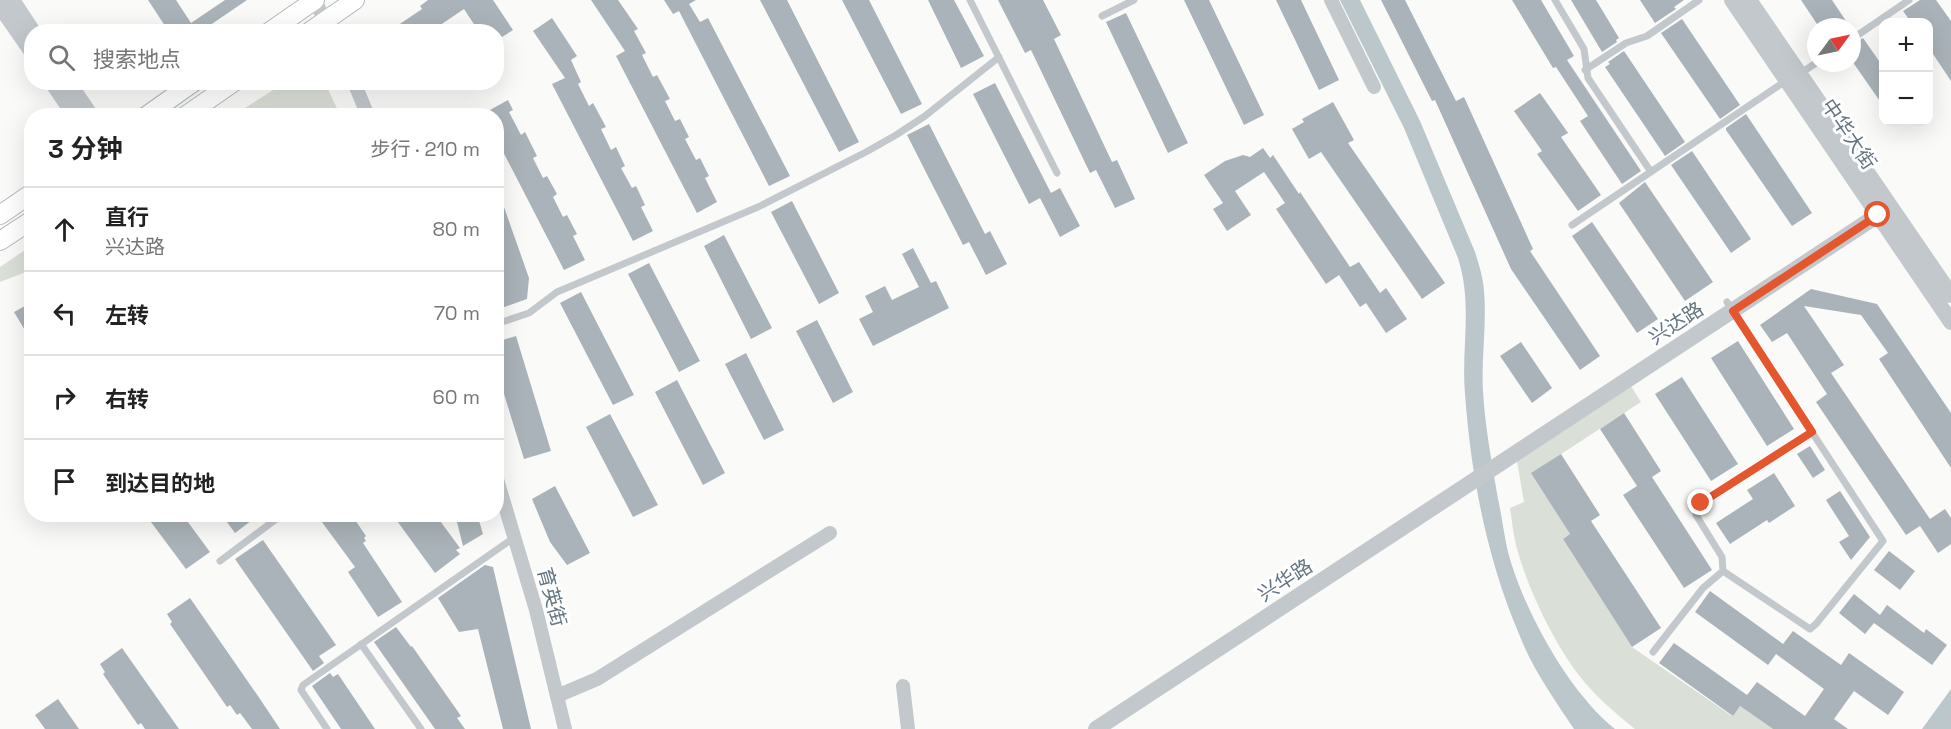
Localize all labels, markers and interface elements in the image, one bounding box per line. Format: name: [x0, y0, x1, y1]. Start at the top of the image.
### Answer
north arrow: [1807, 18, 1861, 72]
map controls: [1879, 18, 1933, 126]
button: +: [1879, 18, 1933, 72]
search box: [24, 24, 504, 90]
icon: search: [45, 41, 78, 74]
text: 搜索地点: [93, 45, 181, 73]
button: −: [1879, 72, 1933, 126]
street label: 中华大街: [1816, 94, 1882, 174]
text: 3 分钟: [48, 132, 122, 166]
text: 步行 · 210 m: [370, 136, 480, 162]
route start: [1864, 201, 1890, 227]
text: 直行: [105, 203, 149, 231]
icon: ahead: [48, 213, 81, 246]
text: 80 m: [432, 216, 480, 242]
text: 兴达路: [105, 234, 165, 260]
street label: 兴达路: [1644, 296, 1708, 350]
icon: left: [48, 297, 81, 330]
text: 70 m: [434, 300, 480, 326]
text: 左转: [105, 301, 149, 329]
icon: right: [48, 381, 81, 414]
text: 60 m: [433, 384, 480, 410]
text: 右转: [105, 385, 149, 413]
icon: arrive: [48, 465, 81, 498]
text: 到达目的地: [105, 469, 215, 497]
route end: [1687, 489, 1713, 515]
street label: 兴华路: [1253, 553, 1317, 607]
street label: 育英街: [532, 565, 572, 629]

